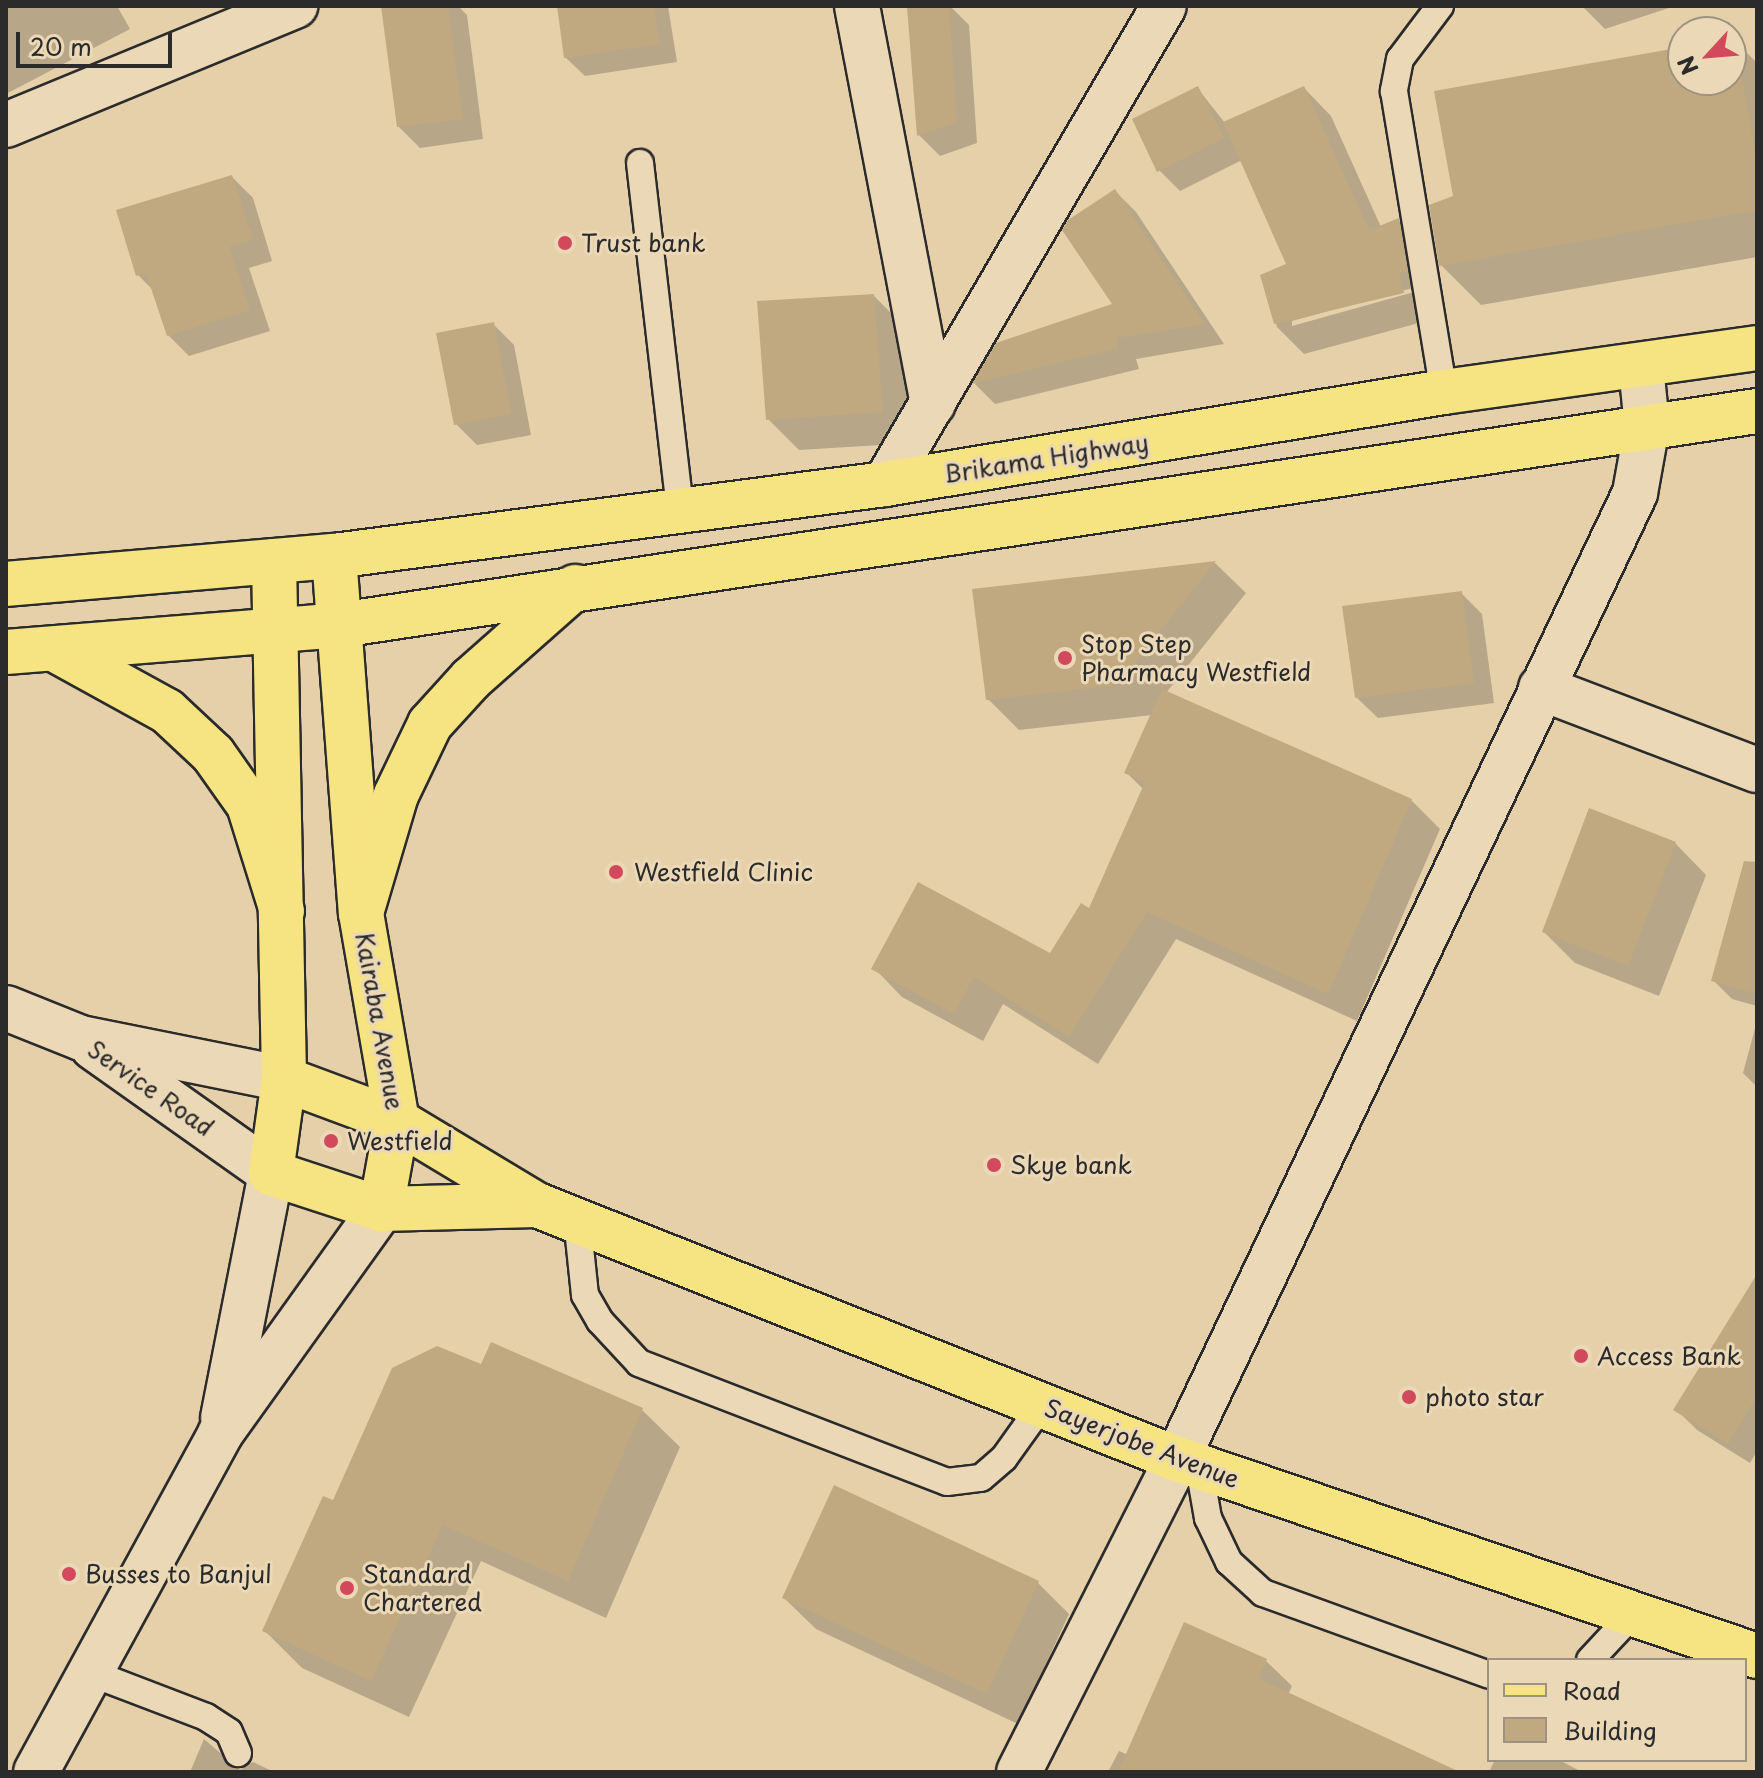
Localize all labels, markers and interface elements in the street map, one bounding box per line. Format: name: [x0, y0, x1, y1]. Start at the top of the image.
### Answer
scale bar: [20, 16, 176, 66]
north arrow: [1667, 16, 1747, 96]
text: 20 m: [30, 28, 92, 64]
text: N: [1668, 51, 1705, 81]
place label: Trust bank: [581, 229, 706, 257]
marker: Trust bank: [556, 234, 574, 252]
street label: Brikama Highway: [940, 427, 1152, 489]
place label: Stop Step Pharmacy Westfield: [1081, 630, 1314, 686]
marker: Stop Step Pharmacy Westfield: [1056, 649, 1074, 667]
place label: Westfield Clinic: [634, 858, 812, 886]
marker: Westfield Clinic: [605, 861, 627, 883]
street label: Kairaba Avenue: [350, 930, 410, 1112]
street label: Service Road: [83, 1034, 219, 1142]
place label: Westfield: [347, 1127, 453, 1155]
marker: Westfield: [322, 1132, 340, 1150]
place label: Skye bank: [1010, 1151, 1133, 1179]
marker: Skye bank: [985, 1156, 1003, 1174]
place label: Access Bank: [1597, 1342, 1742, 1370]
marker: Access Bank: [1572, 1347, 1590, 1365]
place label: photo star: [1425, 1383, 1545, 1411]
marker: photo star: [1400, 1388, 1418, 1406]
street label: Sayerjobe Avenue: [1040, 1392, 1244, 1494]
place label: Busses to Banjul: [85, 1560, 272, 1588]
place label: Standard Chartered: [363, 1560, 482, 1616]
marker: Busses to Banjul: [60, 1565, 78, 1583]
marker: Standard Chartered: [338, 1579, 356, 1597]
legend: [1487, 1658, 1747, 1762]
text: Road: [1563, 1672, 1621, 1708]
text: Building: [1563, 1712, 1657, 1748]

